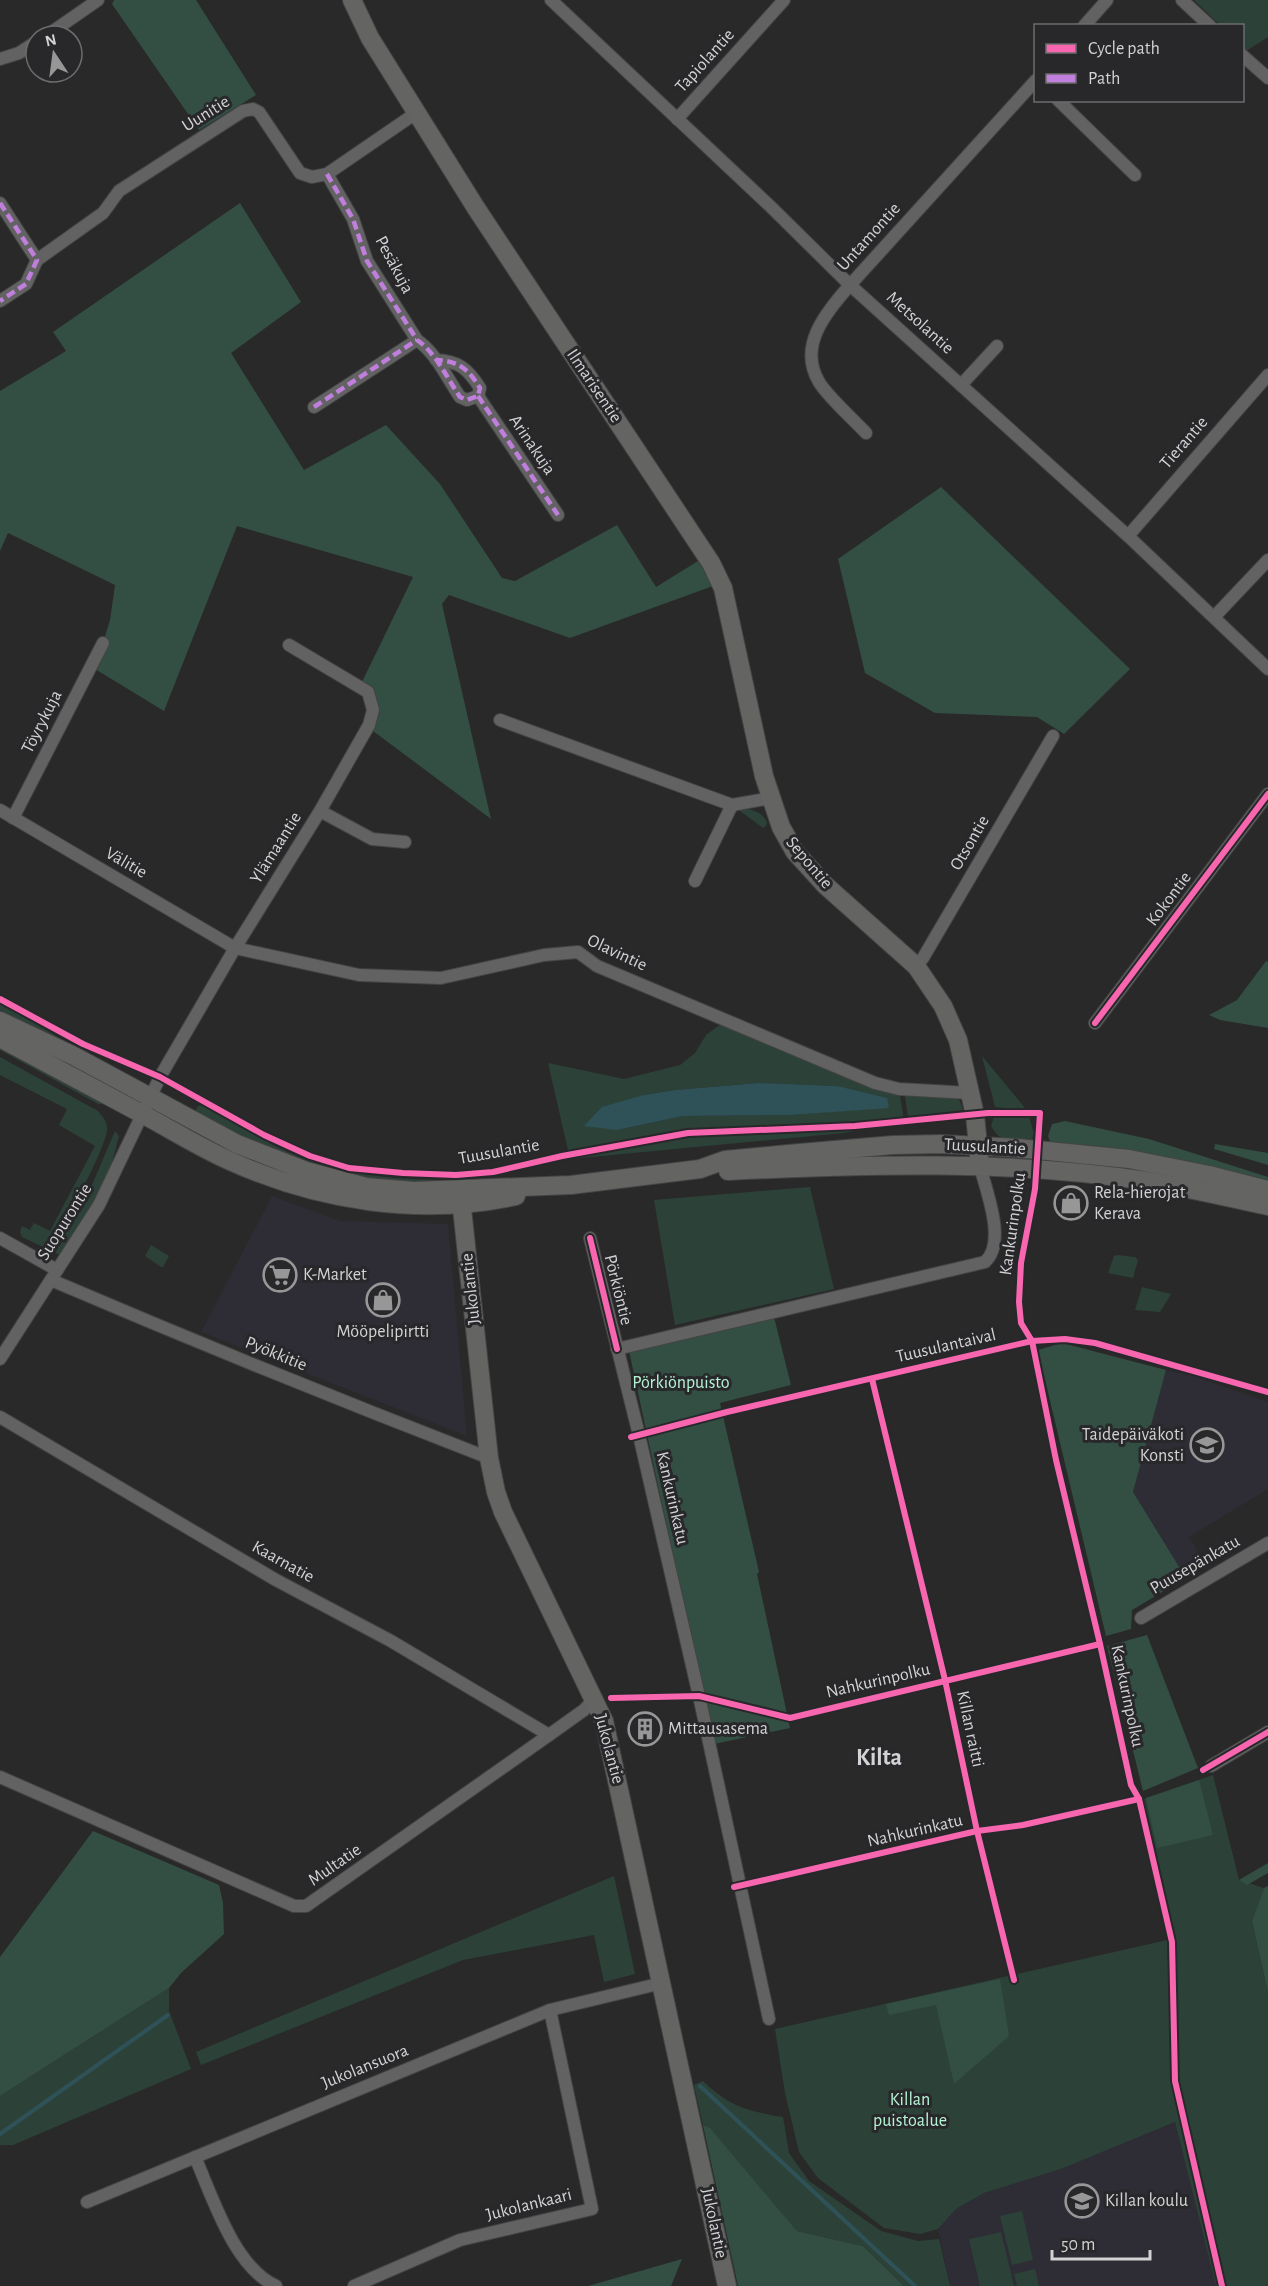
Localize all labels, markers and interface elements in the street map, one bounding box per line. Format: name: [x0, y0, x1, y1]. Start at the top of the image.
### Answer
north arrow: [24, 24, 84, 84]
legend: [1034, 24, 1244, 102]
street label: Tapiolantie: [672, 26, 738, 96]
text: N: [44, 31, 58, 49]
text: Cycle path: [1088, 40, 1160, 58]
text: Path: [1088, 70, 1120, 88]
street label: Uunitie: [179, 93, 233, 135]
street label: Untamontie: [834, 199, 904, 275]
street label: Pesäkuja: [371, 233, 417, 297]
street label: Metsolantie: [883, 288, 957, 358]
street label: Ilmarisentie: [563, 346, 625, 426]
street label: Arinakuja: [505, 412, 559, 478]
street label: Tierantie: [1157, 413, 1211, 473]
street label: Töyrykuja: [19, 688, 65, 756]
street label: Ylämaantie: [247, 809, 305, 887]
street label: Otsontie: [947, 812, 993, 874]
street label: Sepontie: [782, 833, 836, 893]
street label: Välitie: [102, 844, 150, 882]
street label: Kokontie: [1143, 869, 1195, 929]
street label: Olavintie: [584, 931, 650, 975]
street label: Tuusulantie: [457, 1136, 541, 1168]
street label: Tuusulantie: [944, 1136, 1026, 1158]
street label: Kankurinpolku: [997, 1171, 1029, 1277]
street label: Suopurontie: [34, 1180, 96, 1264]
place label: Rela-hierojat Kerava: [1094, 1184, 1186, 1223]
shop icon: Rela-hierojat Kerava: [1053, 1185, 1089, 1221]
street label: Jukolantie: [458, 1252, 484, 1326]
street label: Pörkiöntie: [601, 1253, 635, 1327]
supermarket icon: K-Market: [262, 1257, 298, 1293]
place label: K-Market: [303, 1266, 367, 1284]
shop icon: Mööpelipirtti: [365, 1282, 401, 1318]
place label: Mööpelipirtti: [337, 1323, 429, 1341]
street label: Tuusulantaival: [894, 1326, 998, 1366]
street label: Pyökkitie: [243, 1334, 309, 1374]
park label: Pörkiönpuisto: [632, 1374, 730, 1392]
place label: Taidepäiväkoti Konsti: [1082, 1426, 1184, 1465]
school or university icon: Taidepäiväkoti Konsti: [1189, 1427, 1225, 1463]
street label: Kankurinkatu: [653, 1450, 691, 1546]
street label: Puusepänkatu: [1147, 1532, 1243, 1598]
street label: Kaarnatie: [249, 1538, 317, 1586]
street label: Kankurinpolku: [1107, 1643, 1147, 1749]
street label: Nahkurinpolku: [824, 1660, 932, 1702]
street label: Killan raitti: [953, 1689, 987, 1769]
building icon: Mittausasema: [627, 1711, 663, 1747]
street label: Jukolantie: [591, 1712, 627, 1786]
place label: Mittausasema: [668, 1720, 768, 1738]
district label: Kilta: [856, 1746, 902, 1770]
street label: Nahkurinkatu: [866, 1811, 964, 1851]
street label: Multatie: [305, 1840, 365, 1890]
street label: Jukolansuora: [319, 2041, 411, 2093]
park label: Killan puistoalue: [873, 2091, 947, 2130]
school or university icon: Killan koulu: [1064, 2183, 1100, 2219]
street label: Jukolankaari: [484, 2186, 574, 2224]
street label: Jukolantie: [698, 2186, 730, 2260]
place label: Killan koulu: [1105, 2192, 1188, 2210]
scale bar: [1052, 2223, 1150, 2261]
text: 50 m: [1061, 2236, 1095, 2254]

